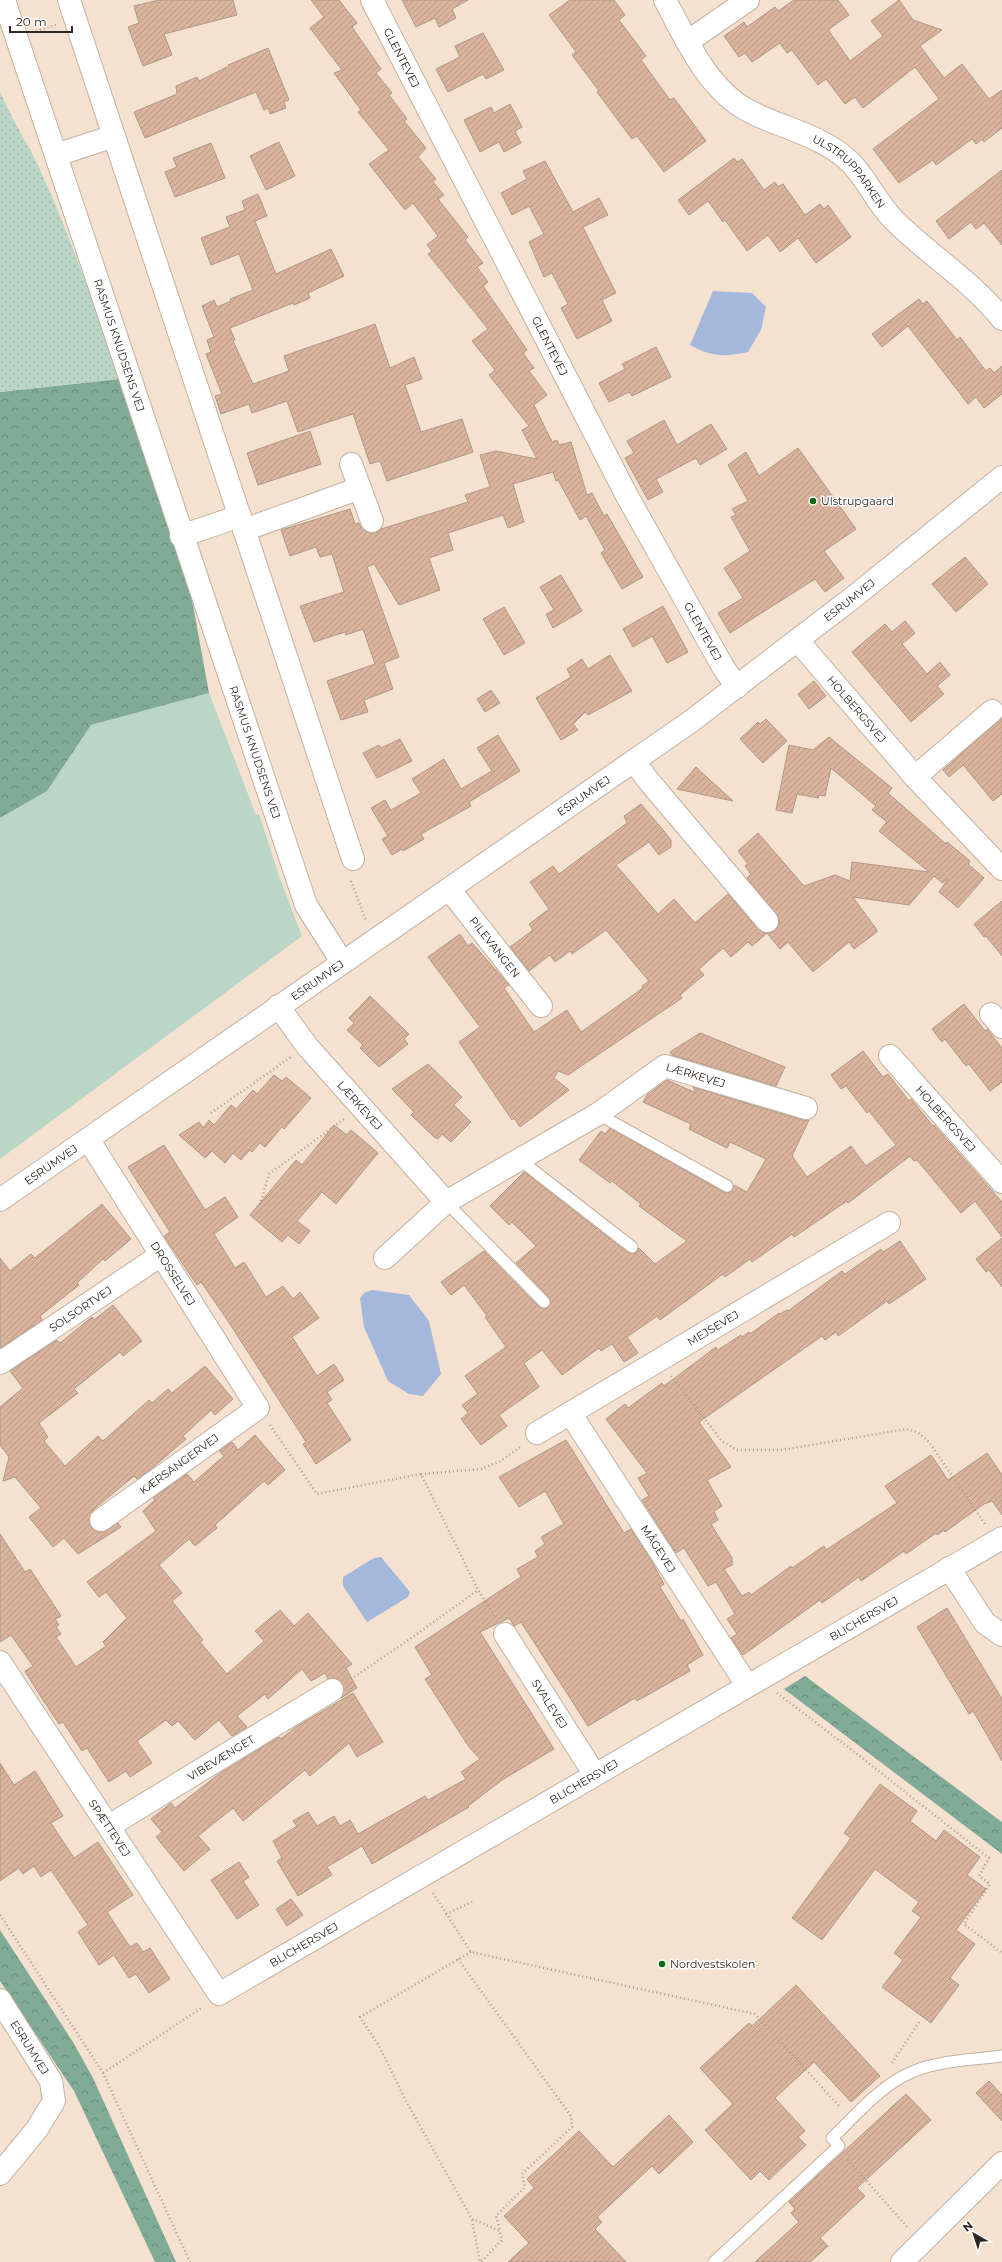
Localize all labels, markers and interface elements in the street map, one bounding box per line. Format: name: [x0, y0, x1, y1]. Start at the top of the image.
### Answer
scale bar: [10, 8, 72, 34]
text: 20 m: [16, 14, 47, 29]
street label: GLENTEVEJ: [381, 26, 423, 90]
street label: ULSTRUPPARKEN: [810, 132, 888, 211]
street label: RASMUS KNUDSENS VEJ: [91, 277, 148, 414]
street label: GLENTEVEJ: [529, 314, 571, 378]
place label: Ulstrupgaard: [821, 494, 894, 508]
marker: Ulstrupgaard: [808, 496, 818, 506]
street label: ESRUMVEJ: [821, 576, 878, 624]
street label: GLENTEVEJ: [681, 600, 725, 663]
street label: HOLBERGSVEJ: [824, 673, 889, 746]
street label: RASMUS KNUDSENS VEJ: [226, 684, 284, 820]
street label: ESRUMVEJ: [554, 772, 613, 819]
street label: PILEVANGEN: [466, 914, 523, 981]
street label: ESRUMVEJ: [288, 957, 347, 1003]
street label: LÆRKEVEJ: [664, 1060, 727, 1091]
street label: LÆRKEVEJ: [334, 1078, 386, 1133]
street label: HOLBERGSVEJ: [913, 1083, 979, 1155]
street label: ESRUMVEJ: [22, 1141, 80, 1188]
street label: DROSSELVEJ: [147, 1239, 198, 1308]
street label: SOLSORTVEJ: [46, 1283, 115, 1335]
street label: MEJSEVEJ: [685, 1307, 741, 1349]
street label: KÆRSANGERVEJ: [137, 1431, 221, 1497]
street label: MÅGEVEJ: [638, 1522, 679, 1575]
street label: BLICHERSVEJ: [827, 1593, 901, 1644]
street label: SVALEVEJ: [529, 1677, 571, 1731]
street label: VIBEVÆNGET: [185, 1732, 258, 1784]
street label: BLICHERSVEJ: [547, 1756, 621, 1807]
street label: SPÆTTEVEJ: [86, 1797, 134, 1859]
street label: BLICHERSVEJ: [267, 1919, 341, 1970]
place label: Nordvestskolen: [670, 1957, 756, 1971]
marker: Nordvestskolen: [657, 1959, 667, 1969]
street label: ESRUMVEJ: [8, 2018, 52, 2077]
north arrow: [954, 2214, 994, 2254]
text: N: [960, 2218, 976, 2234]

